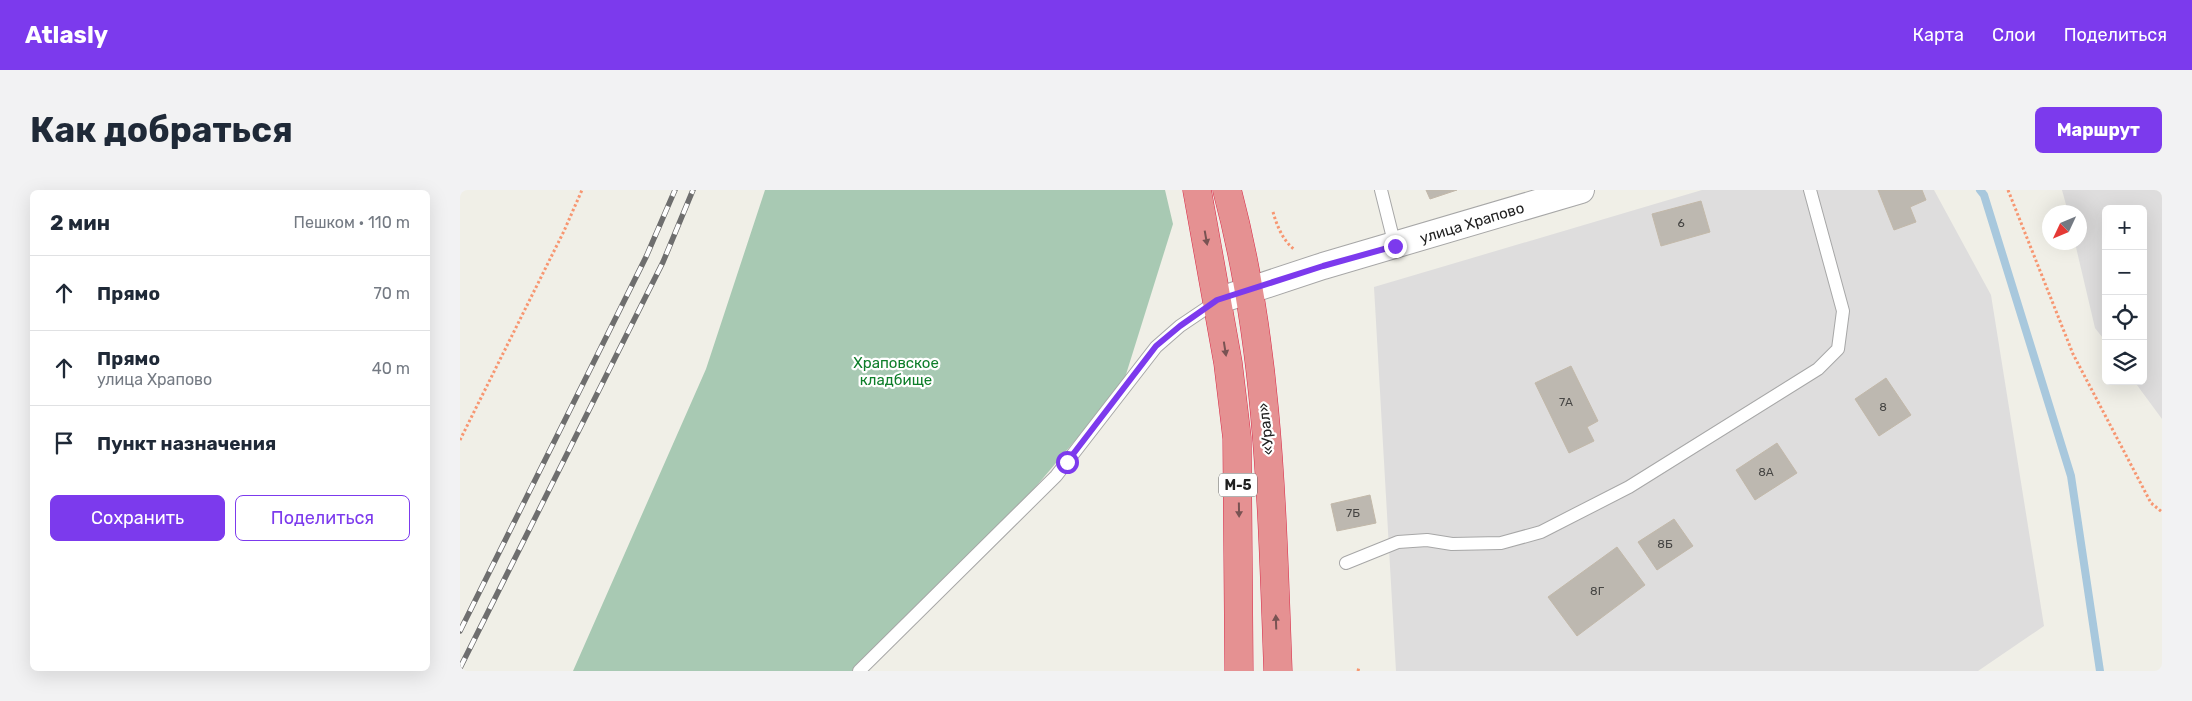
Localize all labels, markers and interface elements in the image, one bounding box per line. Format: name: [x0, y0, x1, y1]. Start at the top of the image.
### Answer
text: Atlasly: [25, 21, 108, 49]
text: Карта: [1913, 24, 1964, 46]
text: Слои: [1992, 24, 2036, 46]
text: Поделиться: [2064, 24, 2167, 46]
button: Маршрут: [2035, 107, 2162, 153]
text: Как добраться: [30, 109, 293, 151]
street label: улица Храпово: [1418, 199, 1526, 247]
north arrow: [2042, 205, 2087, 250]
map controls: [2102, 205, 2147, 385]
button: +: [2102, 205, 2147, 250]
text: 2 мин: [50, 210, 110, 235]
text: Пешком · 110 m: [294, 213, 410, 232]
house number: 6: [1677, 216, 1685, 230]
one-way arrow: [1202, 230, 1210, 246]
route end: [1384, 235, 1407, 258]
button: −: [2102, 250, 2147, 295]
icon: ahead: [50, 279, 78, 307]
text: Прямо: [97, 282, 160, 305]
text: 70 m: [373, 284, 410, 303]
button: locate: [2102, 295, 2147, 340]
button: layers: [2102, 340, 2147, 385]
one-way arrow: [1222, 341, 1230, 357]
text: Прямо: [97, 347, 160, 370]
icon: ahead: [50, 354, 78, 382]
park label: Храповское кладбище: [853, 354, 939, 389]
text: 40 m: [372, 359, 410, 378]
text: улица Храпово: [97, 370, 212, 389]
house number: 7А: [1559, 395, 1573, 409]
house number: 8: [1879, 400, 1887, 414]
street label: «Урал»: [1254, 402, 1278, 456]
icon: arrive: [50, 429, 78, 457]
text: Пункт назначения: [97, 432, 276, 455]
route start: [1056, 451, 1079, 474]
house number: 8А: [1758, 465, 1774, 479]
road number: М-5: [1219, 474, 1257, 496]
button: Сохранить: [50, 495, 225, 541]
button: Поделиться: [235, 495, 410, 541]
one-way arrow: [1235, 503, 1243, 519]
house number: 7Б: [1346, 506, 1360, 520]
house number: 8Б: [1657, 537, 1673, 551]
house number: 8Г: [1590, 584, 1605, 598]
one-way arrow: [1272, 614, 1280, 630]

